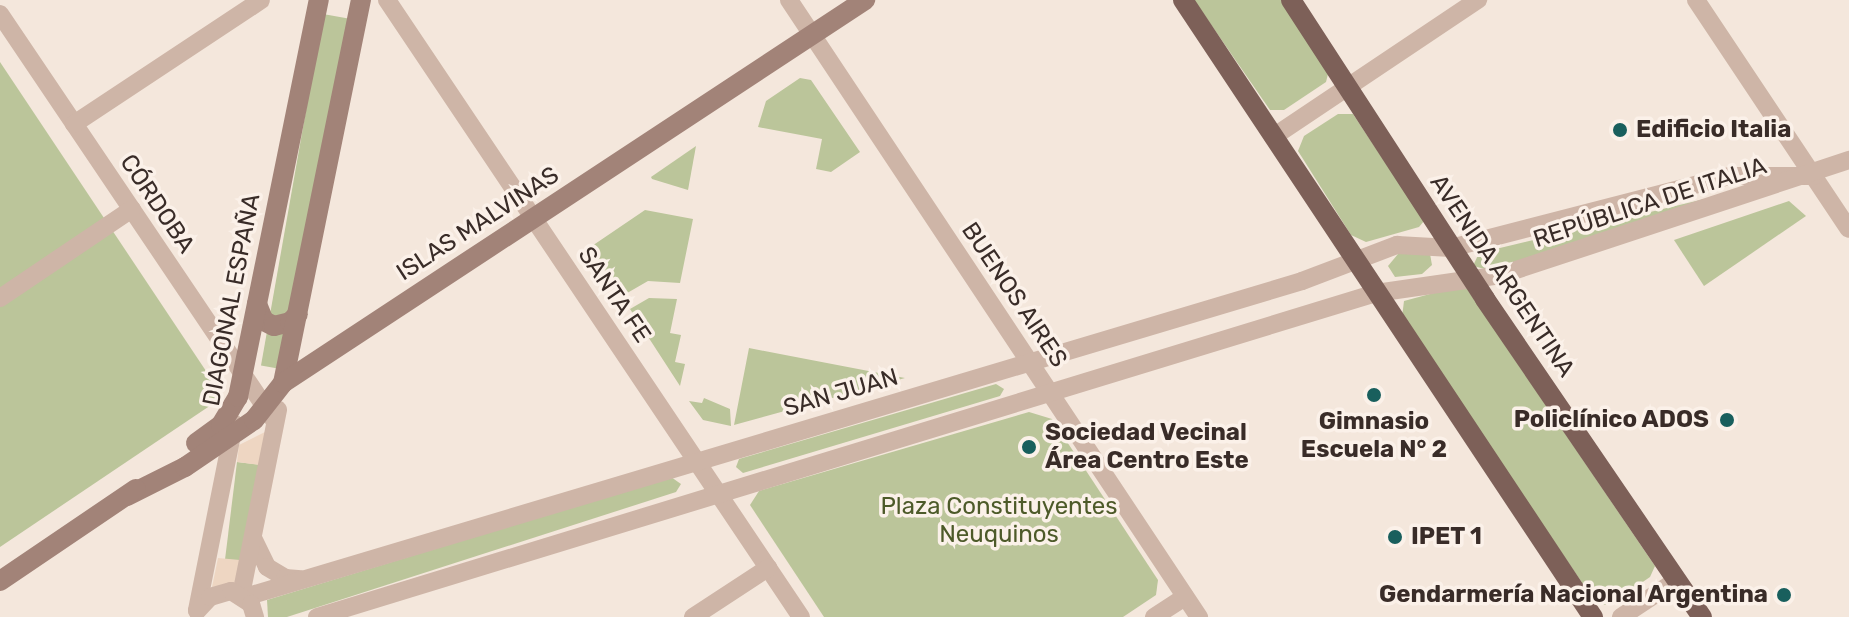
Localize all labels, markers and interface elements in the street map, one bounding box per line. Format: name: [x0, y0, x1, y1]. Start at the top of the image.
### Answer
place label: Edificio Italia: [1636, 116, 1791, 144]
marker: Edificio Italia: [1611, 121, 1629, 139]
street label: CÓRDOBA: [114, 149, 200, 259]
street label: REPÚBLICA DE ITALIA: [1529, 152, 1771, 254]
street label: ISLAS MALVINAS: [391, 161, 565, 287]
street label: AVENIDA ARGENTINA: [1423, 169, 1581, 383]
street label: DIAGONAL ESPAÑA: [197, 191, 267, 409]
street label: BUENOS AIRES: [955, 217, 1073, 373]
street label: SANTA FE: [571, 241, 657, 349]
street label: SAN JUAN: [780, 363, 902, 423]
marker: Gimnasio Escuela N° 2: [1365, 386, 1383, 404]
place label: Policlínico ADOS: [1513, 406, 1709, 434]
place label: Gimnasio Escuela N° 2: [1301, 408, 1447, 464]
marker: Policlínico ADOS: [1716, 409, 1738, 431]
place label: Sociedad Vecinal Área Centro Este: [1045, 419, 1249, 475]
marker: Sociedad Vecinal Área Centro Este: [1020, 438, 1038, 456]
park label: Plaza Constituyentes Neuquinos: [880, 493, 1118, 549]
place label: IPET 1: [1411, 523, 1482, 551]
marker: IPET 1: [1386, 528, 1404, 546]
place label: Gendarmería Nacional Argentina: [1378, 581, 1768, 609]
marker: Gendarmería Nacional Argentina: [1775, 586, 1793, 604]

